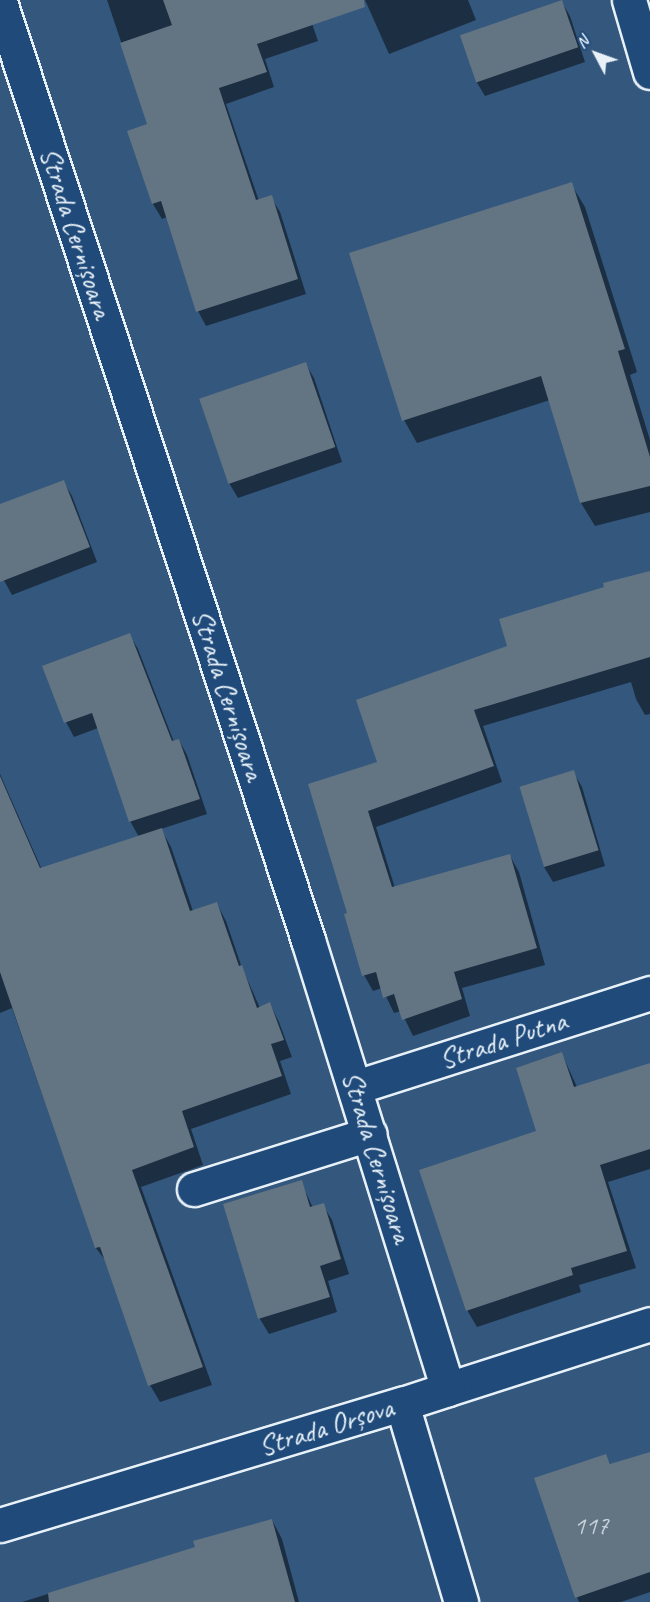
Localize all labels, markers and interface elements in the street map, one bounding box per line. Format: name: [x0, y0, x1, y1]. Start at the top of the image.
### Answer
north arrow: [566, 24, 626, 84]
text: N: [572, 32, 593, 52]
street label: Strada Cernișoara: [33, 144, 119, 322]
street label: Strada Cernișoara: [185, 606, 271, 784]
street label: Strada Putna: [436, 1004, 570, 1076]
street label: Strada Cernișoara: [335, 1067, 419, 1247]
street label: Strada Orșova: [255, 1391, 397, 1463]
house number: 117: [573, 1510, 609, 1542]

